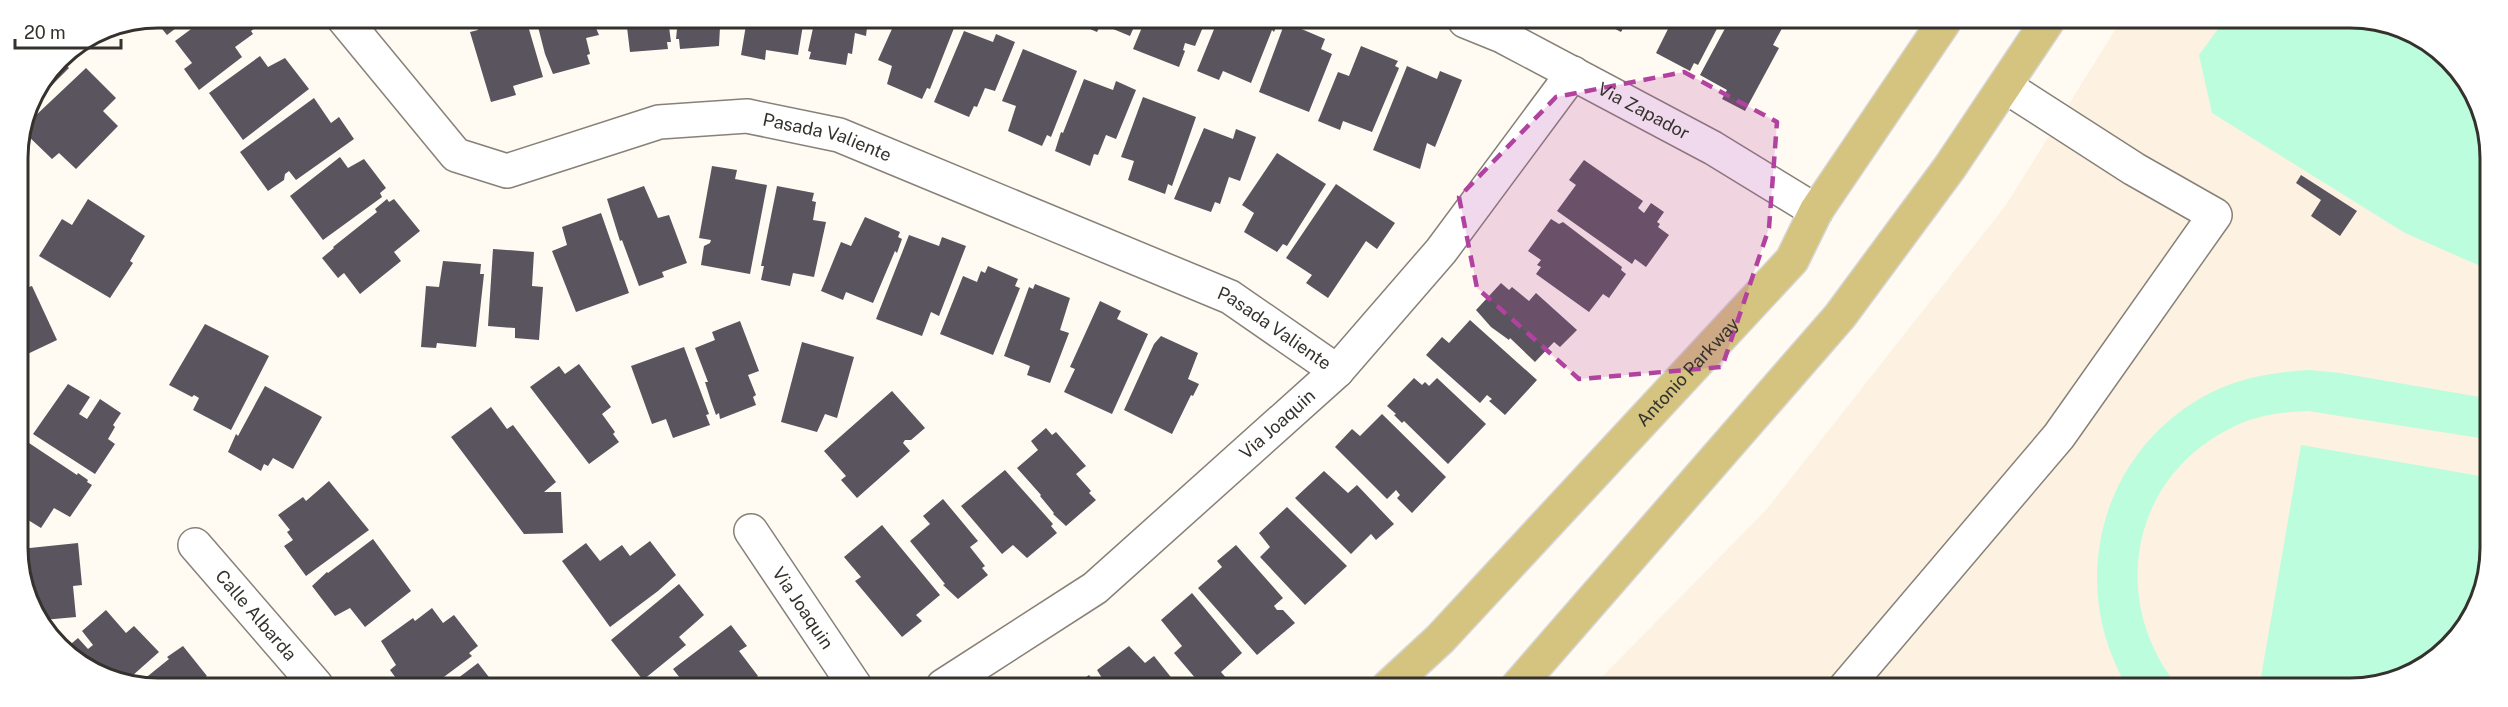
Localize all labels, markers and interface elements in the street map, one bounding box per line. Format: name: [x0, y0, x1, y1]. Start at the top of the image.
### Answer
scale bar: [15, 12, 122, 50]
text: 20 m: [24, 22, 66, 43]
street label: Via Zapador: [1594, 78, 1693, 144]
street label: Pasada Valiente: [761, 109, 895, 166]
street label: Pasada Valiente: [1214, 282, 1335, 374]
street label: Antonio Parkway: [1632, 313, 1743, 431]
street label: Via Joaquin: [1235, 385, 1319, 463]
street label: Via Joaquin: [768, 563, 838, 653]
street label: Calle Albarda: [211, 565, 301, 665]

